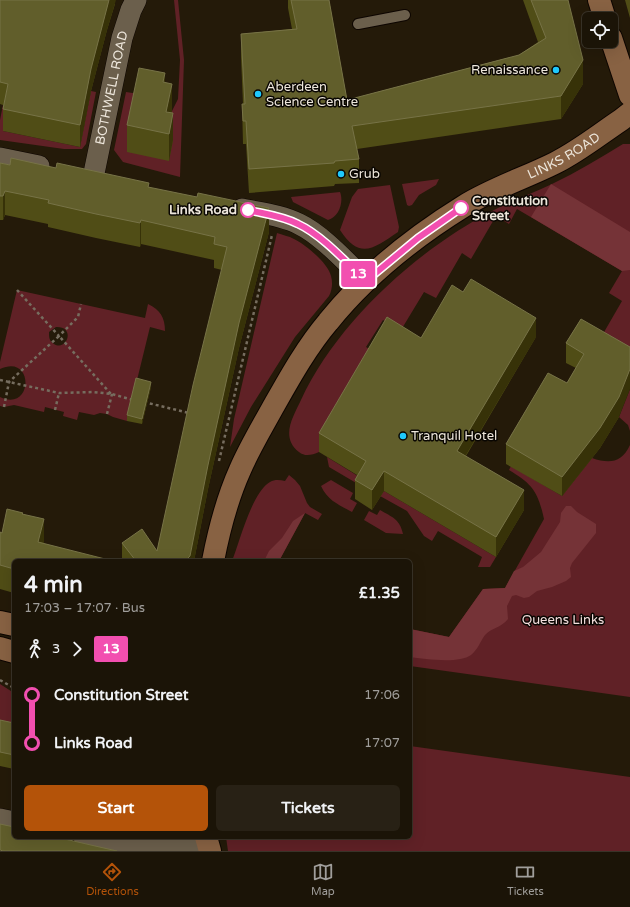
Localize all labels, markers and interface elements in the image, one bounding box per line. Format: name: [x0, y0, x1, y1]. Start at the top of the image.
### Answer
map controls: [582, 12, 618, 48]
button: locate: [582, 12, 618, 48]
street label: BOTHWELL ROAD: [92, 29, 132, 146]
place label: Renaissance: [471, 62, 548, 78]
marker: Renaissance: [551, 65, 561, 75]
place label: Aberdeen Science Centre: [266, 79, 358, 110]
marker: Aberdeen Science Centre: [253, 89, 263, 99]
street label: LINKS ROAD: [525, 129, 603, 183]
place label: Grub: [349, 166, 380, 182]
marker: Grub: [336, 169, 346, 179]
place label: Constitution Street: [472, 193, 548, 224]
marker: Constitution Street: [453, 200, 469, 216]
place label: Links Road: [169, 202, 237, 218]
marker: Links Road: [240, 202, 256, 218]
line badge: 13: [340, 261, 376, 287]
text: 13: [349, 265, 367, 282]
place label: Tranquil Hotel: [411, 428, 497, 444]
marker: Tranquil Hotel: [398, 431, 408, 441]
text: 4 min: [24, 572, 83, 598]
text: £1.35: [359, 584, 400, 602]
text: 17:03 – 17:07 · Bus: [24, 600, 145, 616]
park label: Queens Links: [522, 612, 604, 628]
icon: walk: [24, 638, 46, 660]
icon: forward: [66, 638, 88, 660]
text: 13: [102, 640, 120, 657]
text: 3: [52, 641, 60, 657]
text: Constitution Street: [54, 686, 188, 704]
text: 17:06: [364, 687, 400, 703]
text: Links Road: [54, 734, 132, 752]
text: 17:07: [364, 735, 400, 751]
button: Start: [24, 785, 208, 831]
button: Tickets: [216, 785, 400, 831]
tab: Directions: [86, 861, 139, 898]
tab: Map: [311, 861, 335, 898]
tab: Tickets: [507, 861, 544, 898]

